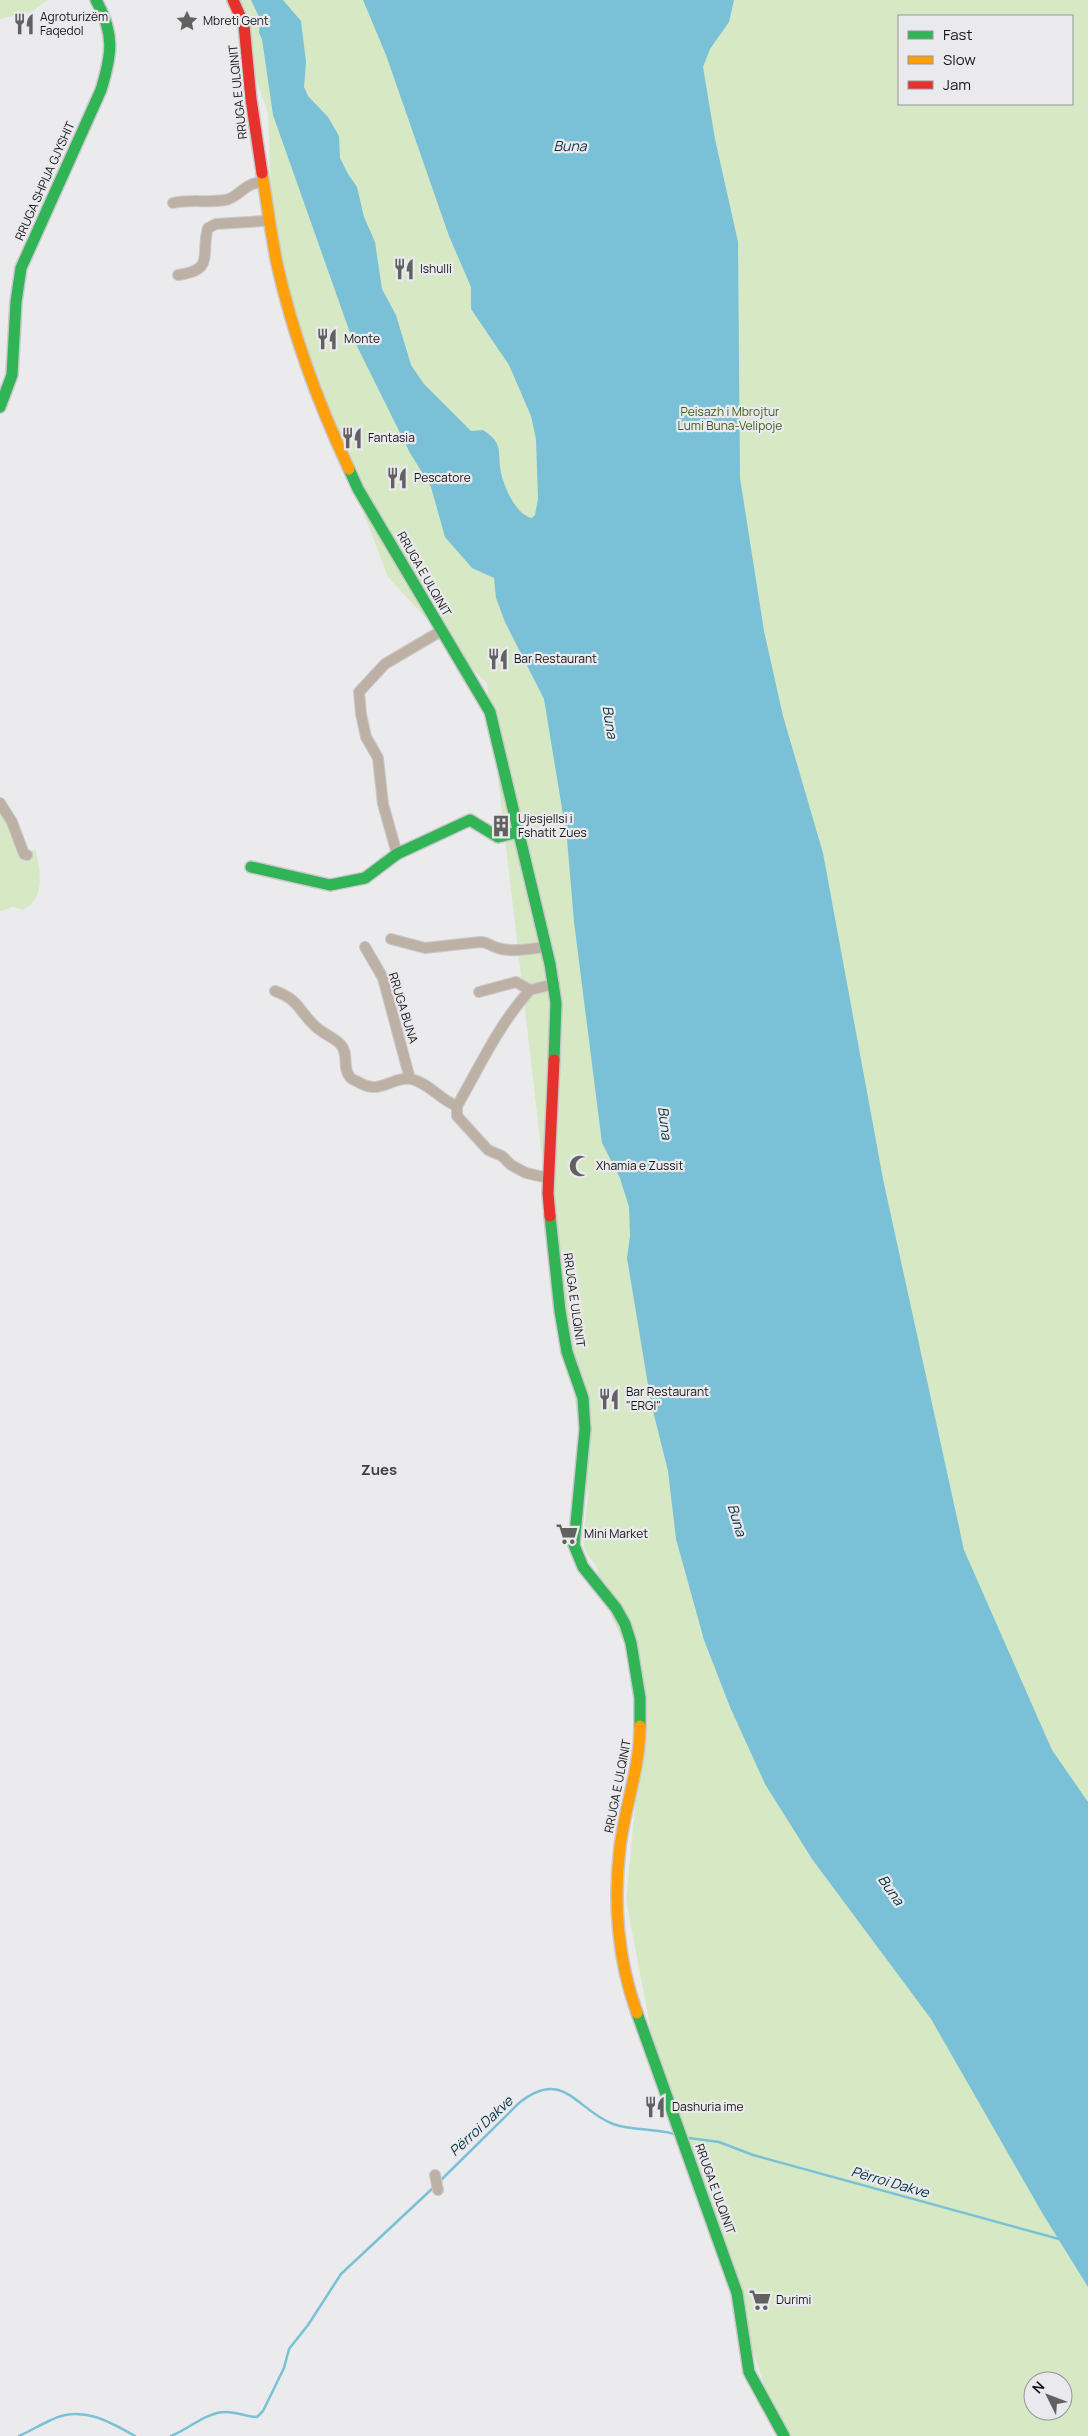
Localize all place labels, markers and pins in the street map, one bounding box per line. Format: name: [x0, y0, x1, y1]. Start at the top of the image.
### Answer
place label: Agroturizëm Faqedol: [40, 8, 108, 39]
place icon: Mbreti Gent: [174, 8, 200, 34]
restaurant icon: Agroturizëm Faqedol: [11, 11, 37, 37]
place label: Mbreti Gent: [203, 12, 269, 29]
restaurant icon: Ishulli: [391, 256, 417, 282]
place label: Ishulli: [420, 260, 452, 277]
restaurant icon: Monte: [314, 326, 340, 352]
place label: Monte: [344, 330, 380, 347]
restaurant icon: Fantasia: [339, 425, 365, 451]
place label: Fantasia: [368, 429, 415, 446]
restaurant icon: Pescatore: [384, 465, 410, 491]
place label: Pescatore: [414, 469, 471, 486]
restaurant icon: Bar Restaurant: [485, 646, 511, 672]
place label: Bar Restaurant: [514, 650, 597, 667]
place label: Ujesjellsi i Fshatit Zues: [518, 810, 587, 841]
building icon: Ujesjellsi i Fshatit Zues: [488, 813, 514, 839]
mosque icon: Xhamia e Zussit: [567, 1153, 593, 1179]
place label: Xhamia e Zussit: [596, 1157, 683, 1174]
place label: Bar Restaurant "ERGI": [626, 1383, 709, 1414]
restaurant icon: Bar Restaurant "ERGI": [596, 1386, 622, 1412]
supermarket icon: Mini Market: [554, 1521, 580, 1547]
place label: Mini Market: [584, 1525, 648, 1542]
restaurant icon: Dashuria ime: [642, 2094, 668, 2120]
place label: Dashuria ime: [672, 2098, 743, 2115]
supermarket icon: Durimi: [747, 2287, 773, 2313]
place label: Durimi: [776, 2291, 811, 2308]

